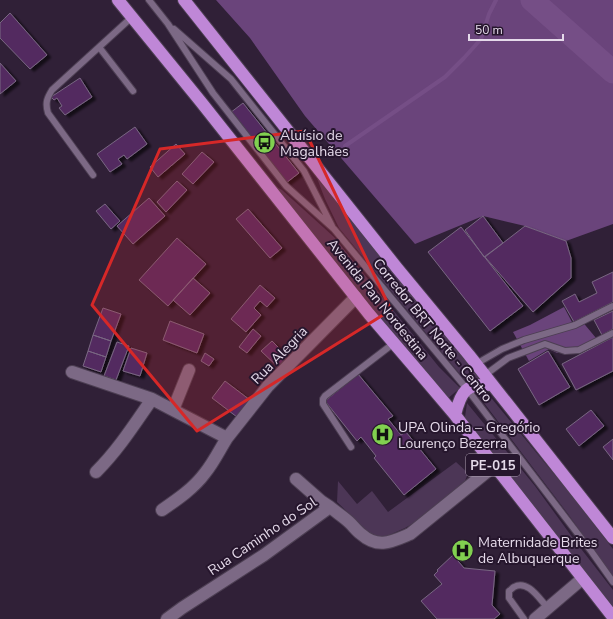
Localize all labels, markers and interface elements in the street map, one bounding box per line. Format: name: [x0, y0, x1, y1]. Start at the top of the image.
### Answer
scale bar: [469, 16, 563, 42]
text: 50 m: [475, 22, 503, 38]
place label: Aluísio de Magalhães: [280, 126, 349, 161]
bus stop icon: Aluísio de Magalhães: [251, 130, 277, 156]
street label: Avenida Pan Nordestina: [323, 235, 433, 364]
street label: Corredor BRT Norte - Centro: [369, 254, 497, 406]
street label: Rua Alegria: [247, 322, 312, 389]
place label: UPA Olinda – Gregório Lourenço Bezerra: [398, 418, 541, 453]
hospital icon: UPA Olinda – Gregório Lourenço Bezerra: [369, 422, 395, 448]
road number: PE-015: [466, 454, 520, 476]
street label: Rua Caminho do Sol: [204, 492, 321, 580]
place label: Maternidade Brites de Albuquerque: [478, 533, 598, 568]
hospital icon: Maternidade Brites de Albuquerque: [450, 537, 476, 563]

